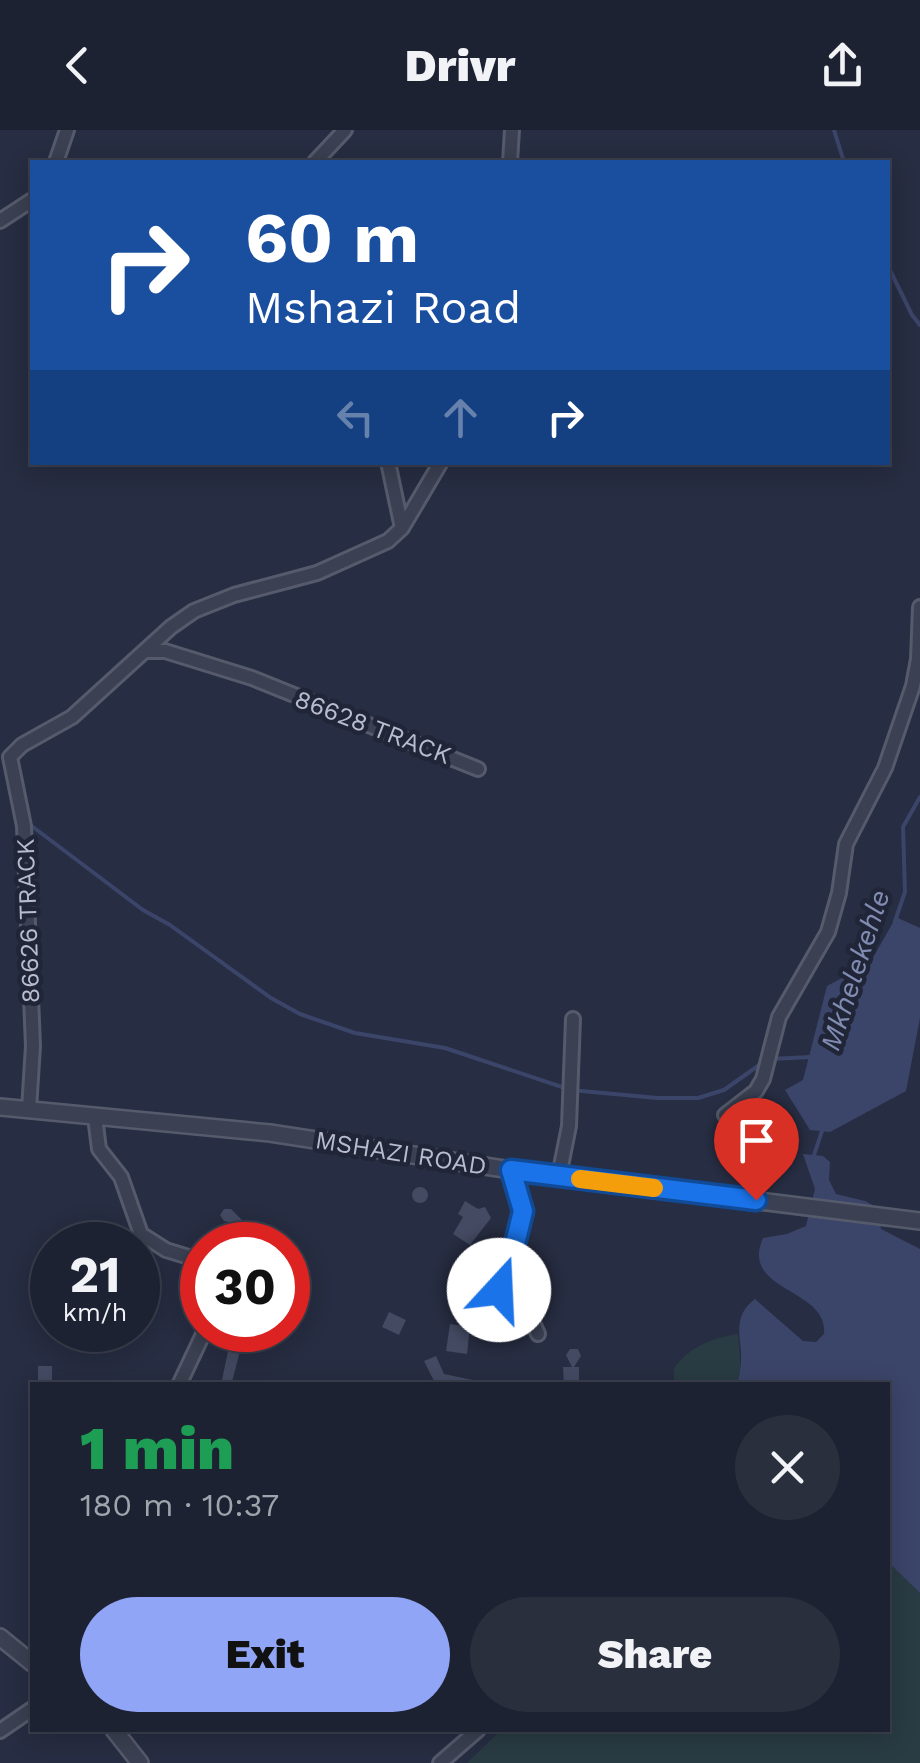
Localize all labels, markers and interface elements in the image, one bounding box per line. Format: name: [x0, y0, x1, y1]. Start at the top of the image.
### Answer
icon: back: [50, 38, 105, 93]
icon: share: [815, 38, 870, 93]
text: Drivr: [405, 39, 515, 92]
text: 60 m: [245, 197, 419, 279]
icon: right: [80, 200, 210, 330]
text: Mshazi Road: [245, 281, 521, 334]
icon: left: [328, 390, 383, 445]
icon: ahead: [433, 390, 488, 445]
icon: right: [538, 390, 593, 445]
street label: 86628 TRACK: [291, 684, 455, 770]
street label: 86626 TRACK: [11, 838, 45, 1004]
water label: Mkhelekehle: [813, 885, 897, 1055]
pin: [714, 1098, 799, 1201]
icon: arrive: [729, 1113, 784, 1168]
street label: MSHAZI ROAD: [313, 1125, 489, 1181]
speed limit sign: 30: [180, 1222, 310, 1352]
position arrow: [447, 1238, 551, 1342]
text: 21: [69, 1245, 121, 1304]
text: km/h: [63, 1298, 127, 1327]
text: 1 min: [80, 1413, 234, 1484]
button: close: [735, 1415, 840, 1520]
text: 180 m · 10:37: [80, 1486, 279, 1524]
button: Exit: [80, 1597, 450, 1712]
button: Share: [470, 1597, 840, 1712]

